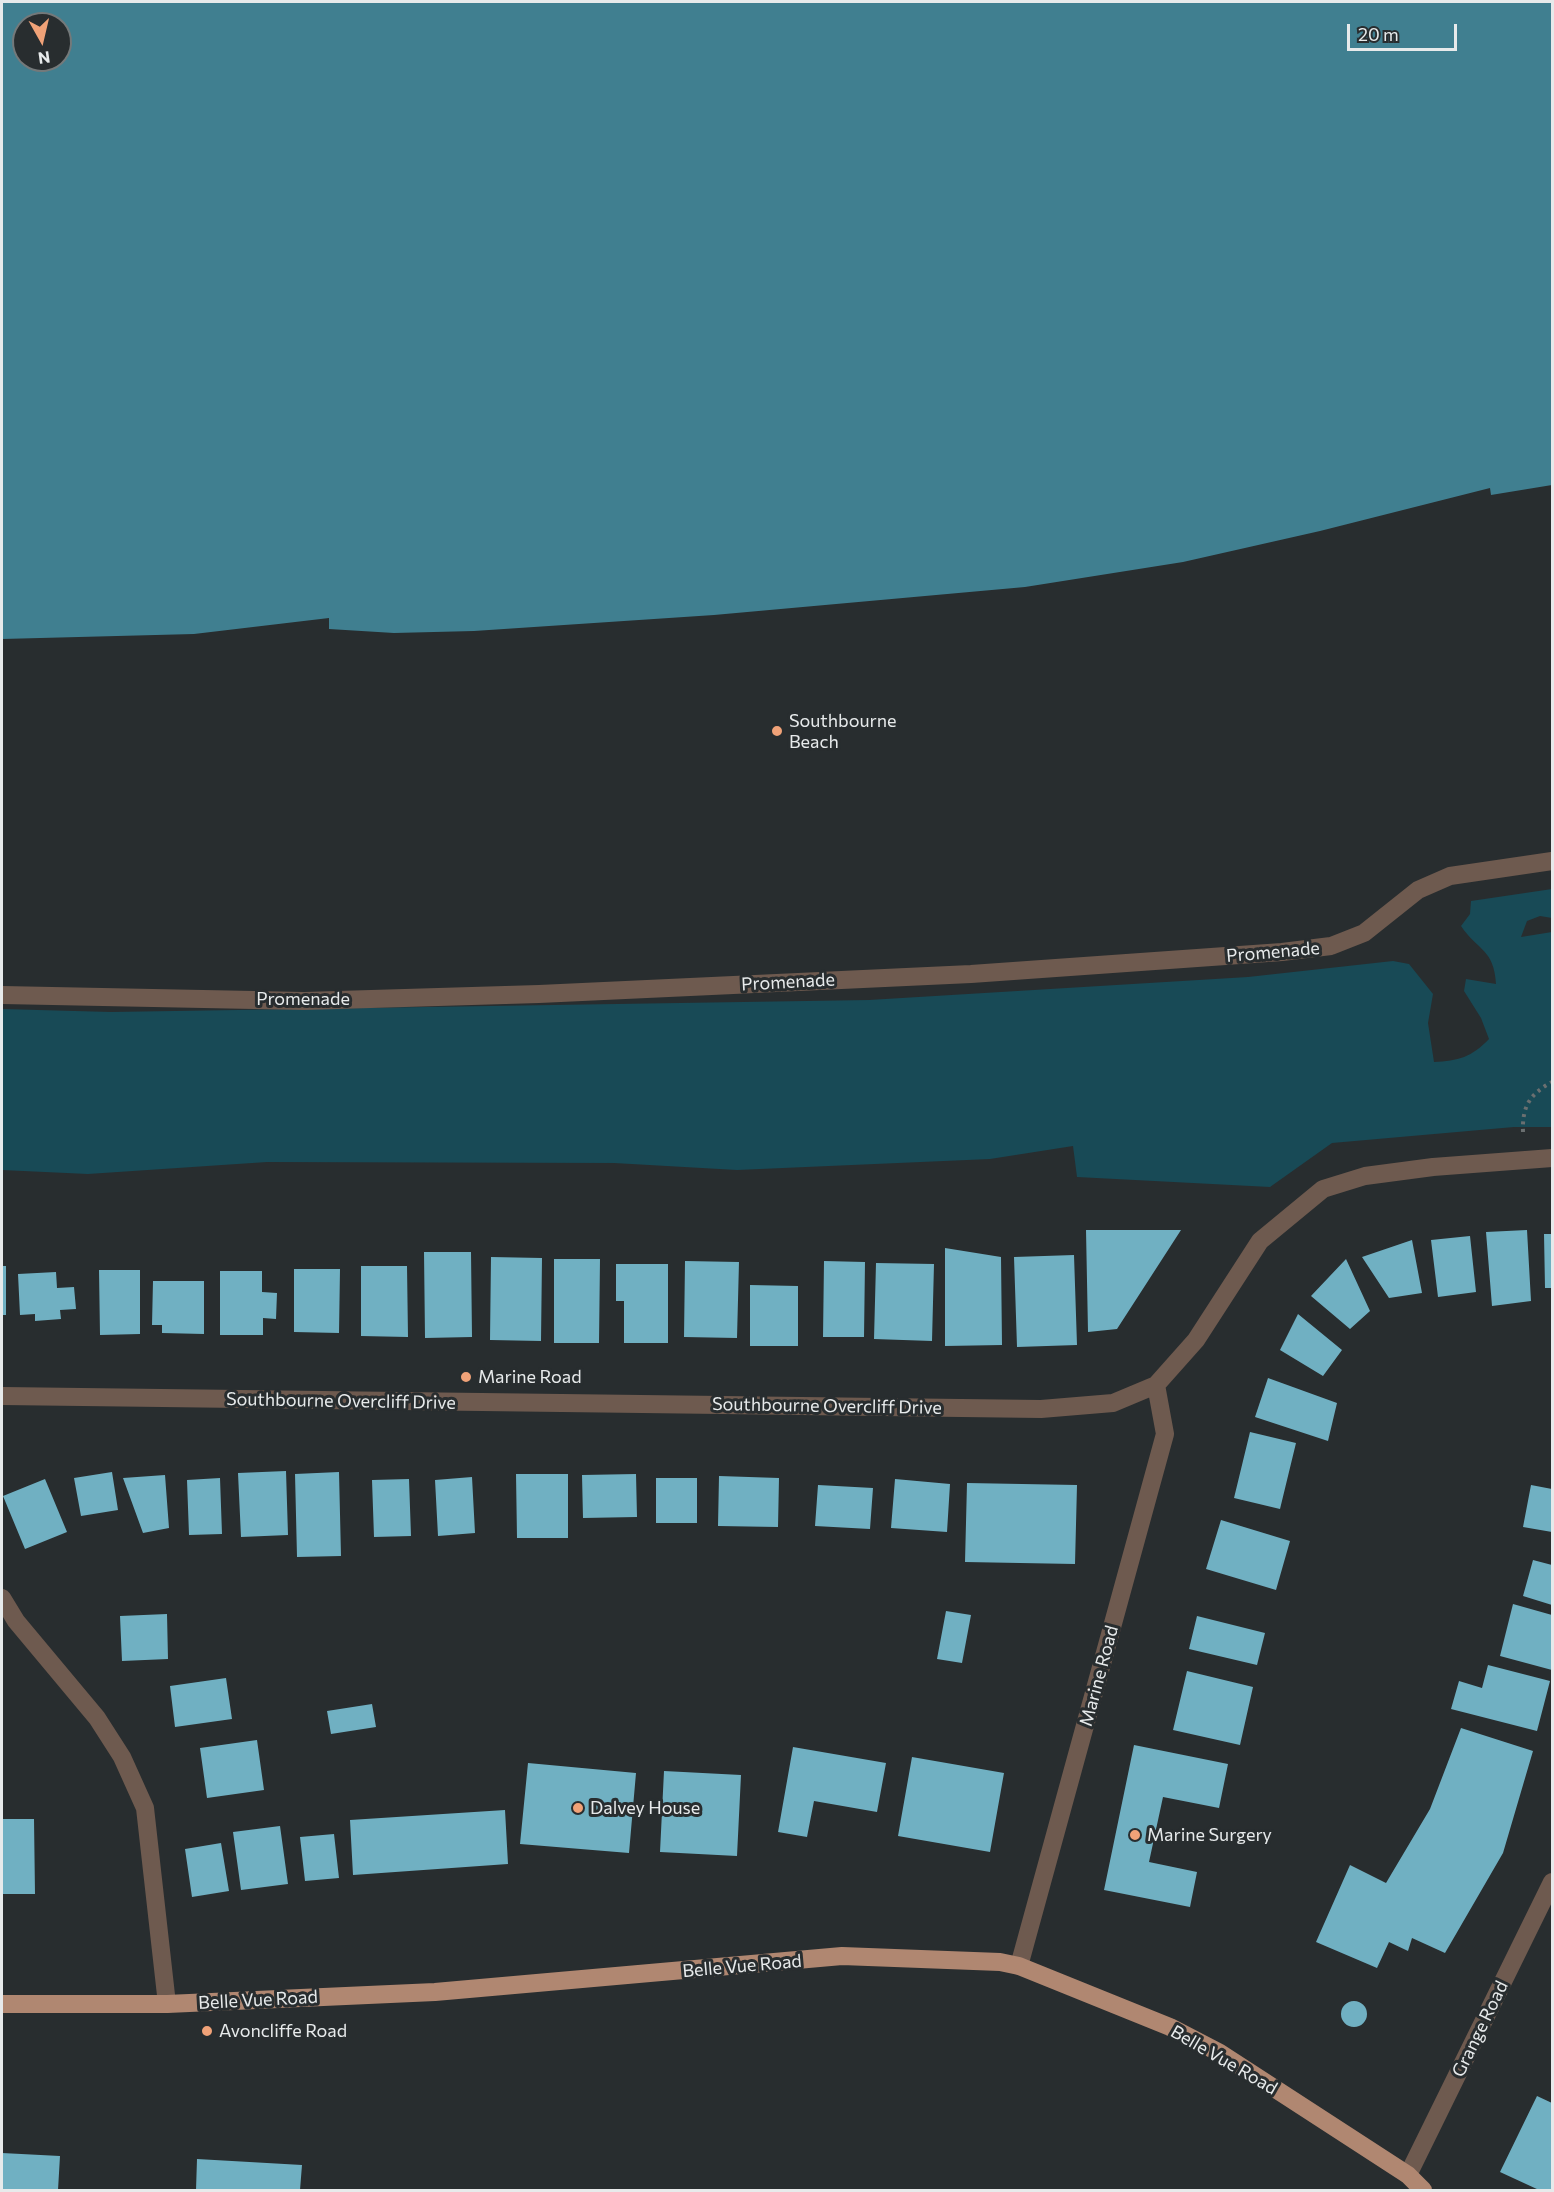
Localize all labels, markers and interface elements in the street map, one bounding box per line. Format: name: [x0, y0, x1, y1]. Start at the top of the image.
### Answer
north arrow: [12, 12, 72, 72]
scale bar: [1350, 12, 1460, 50]
text: 20 m: [1358, 23, 1399, 45]
text: N: [37, 48, 52, 69]
place label: Southbourne Beach: [789, 710, 897, 752]
marker: Southbourne Beach: [770, 724, 784, 738]
street label: Promenade: [1225, 937, 1321, 967]
street label: Promenade: [741, 969, 835, 995]
street label: Promenade: [256, 988, 350, 1010]
place label: Marine Road: [478, 1366, 582, 1388]
marker: Marine Road: [459, 1370, 473, 1384]
street label: Southbourne Overcliff Drive: [226, 1388, 456, 1414]
street label: Southbourne Overcliff Drive: [712, 1393, 942, 1419]
street label: Marine Road: [1075, 1623, 1123, 1729]
place label: Dalvey House: [590, 1797, 700, 1819]
marker: Dalvey House: [571, 1801, 585, 1815]
place label: Marine Surgery: [1147, 1824, 1272, 1846]
marker: Marine Surgery: [1128, 1828, 1142, 1842]
street label: Belle Vue Road: [681, 1950, 803, 1982]
street label: Grange Road: [1447, 1977, 1513, 2081]
street label: Belle Vue Road: [198, 1986, 318, 2014]
place label: Avoncliffe Road: [219, 2020, 347, 2042]
street label: Belle Vue Road: [1167, 2021, 1281, 2099]
marker: Avoncliffe Road: [200, 2024, 214, 2038]

